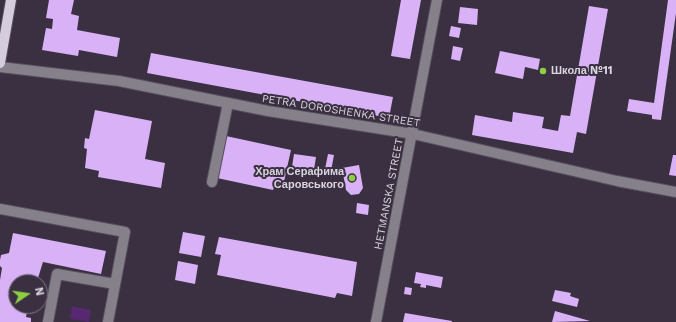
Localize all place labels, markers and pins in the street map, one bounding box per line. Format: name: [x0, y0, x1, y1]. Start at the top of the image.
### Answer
place label: Школа №11: [551, 64, 612, 78]
marker: Школа №11: [538, 66, 548, 76]
place label: Храм Серафима Саровського: [255, 165, 344, 191]
marker: Храм Серафима Саровського: [347, 173, 357, 183]

